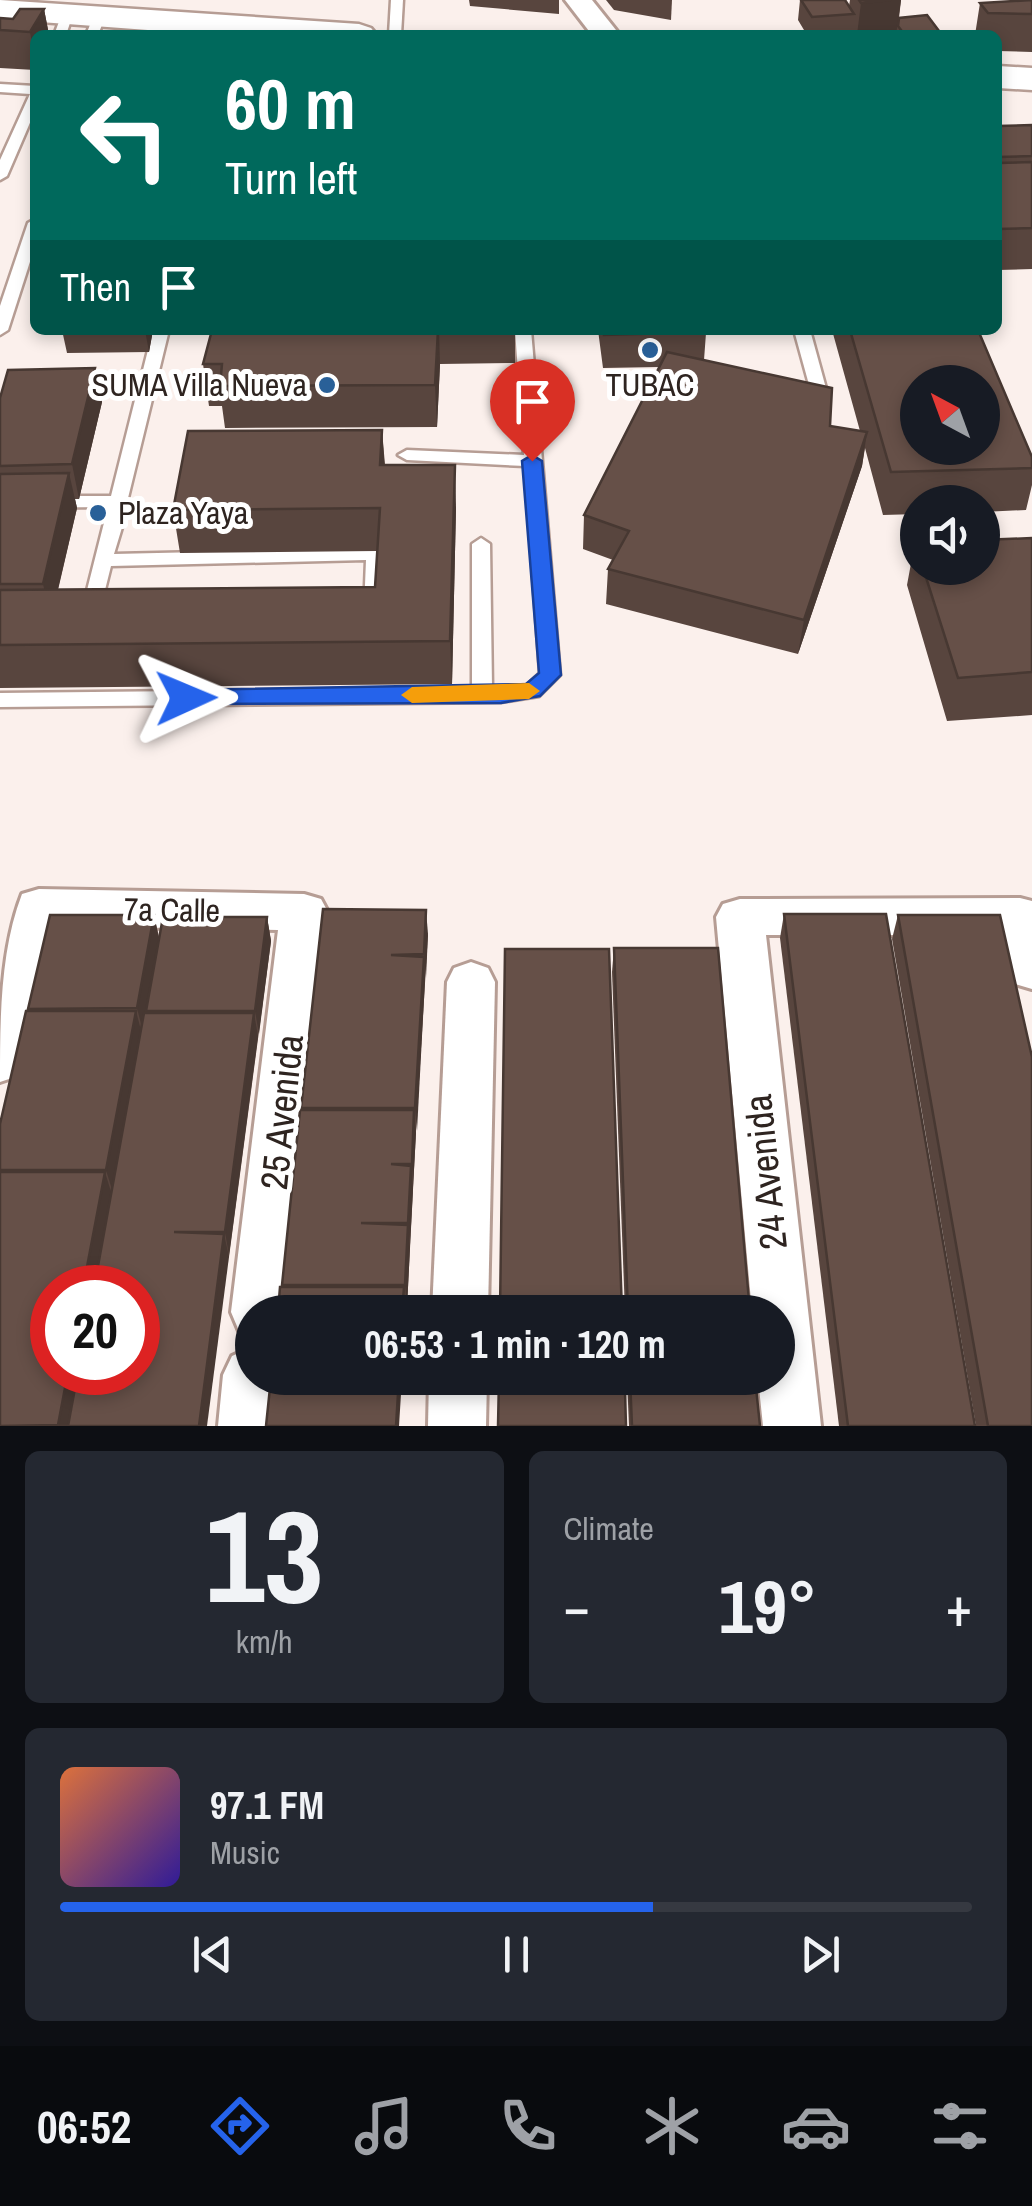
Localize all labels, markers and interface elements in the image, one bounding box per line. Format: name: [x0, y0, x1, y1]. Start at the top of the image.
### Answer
text: 60 m: [225, 57, 356, 151]
icon: left: [60, 70, 190, 200]
text: Turn left: [225, 147, 357, 208]
icon: arrive: [151, 260, 206, 315]
text: Then: [60, 262, 131, 313]
marker: TUBAC: [639, 339, 661, 361]
pin: [490, 359, 575, 462]
place label: SUMA Villa Nueva: [92, 363, 307, 406]
place label: TUBAC: [606, 363, 694, 406]
north arrow: [900, 365, 1000, 465]
map controls: [900, 365, 1000, 585]
marker: SUMA Villa Nueva: [316, 374, 338, 396]
icon: arrive: [505, 374, 560, 429]
button: sound: [900, 485, 1000, 585]
place label: Plaza Yaya: [118, 491, 249, 534]
marker: Plaza Yaya: [87, 502, 109, 524]
position arrow: [134, 646, 238, 750]
street label: 7a Calle: [124, 887, 221, 932]
street label: 25 Avenida: [248, 1032, 315, 1192]
street label: 24 Avenida: [732, 1092, 799, 1252]
speed limit sign: 20: [30, 1265, 160, 1395]
text: 06:53 · 1 min · 120 m: [364, 1319, 666, 1370]
text: 13: [205, 1467, 324, 1643]
text: Climate: [564, 1507, 654, 1550]
text: 19°: [719, 1555, 817, 1656]
text: −: [564, 1569, 590, 1643]
text: +: [946, 1569, 972, 1643]
text: km/h: [236, 1620, 293, 1663]
text: 97.1 FM: [210, 1780, 324, 1831]
text: Music: [210, 1831, 280, 1874]
icon: previous: [185, 1927, 240, 1982]
icon: pause: [489, 1927, 544, 1982]
icon: next: [793, 1927, 848, 1982]
icon: directions: [205, 2091, 275, 2161]
icon: music: [349, 2091, 419, 2161]
icon: phone: [493, 2091, 563, 2161]
icon: climate: [637, 2091, 707, 2161]
icon: car: [781, 2091, 851, 2161]
icon: filters: [925, 2091, 995, 2161]
text: 06:52: [37, 2096, 131, 2157]

